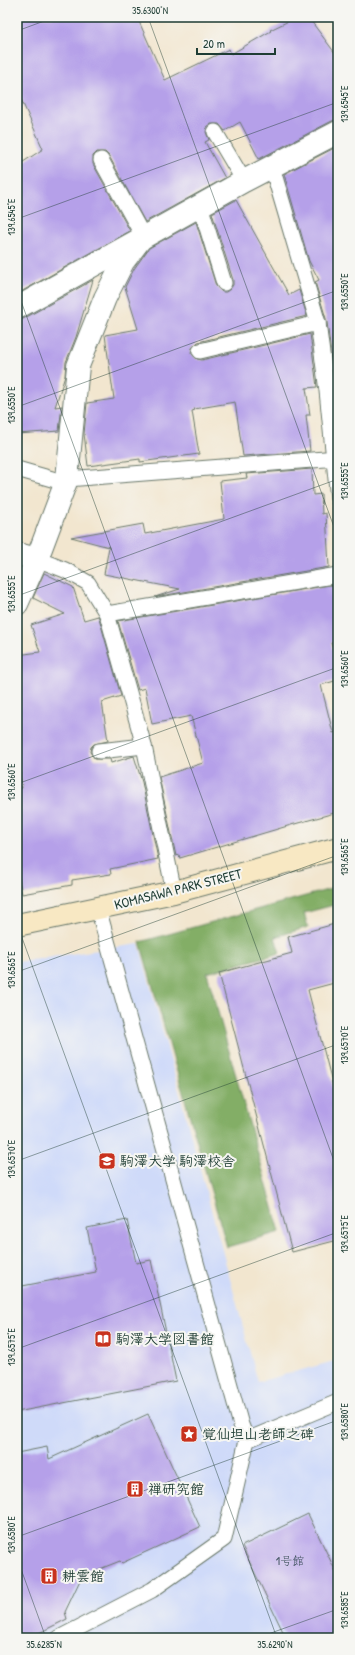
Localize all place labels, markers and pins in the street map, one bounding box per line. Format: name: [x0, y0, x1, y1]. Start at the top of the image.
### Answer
school or university icon: 駒澤大学 駒澤校舎: [97, 1151, 117, 1171]
place label: 駒澤大学 駒澤校舎: [120, 1151, 235, 1170]
library icon: 駒澤大学図書館: [93, 1329, 113, 1349]
place label: 駒澤大学図書館: [116, 1329, 214, 1348]
place icon: 覚仙坦山老師之碑: [179, 1424, 199, 1444]
place label: 覚仙坦山老師之碑: [202, 1424, 314, 1443]
building icon: 禅研究館: [125, 1479, 145, 1499]
place label: 禅研究館: [148, 1479, 204, 1498]
building icon: 耕雲館: [39, 1566, 59, 1586]
place label: 耕雲館: [62, 1566, 104, 1585]

